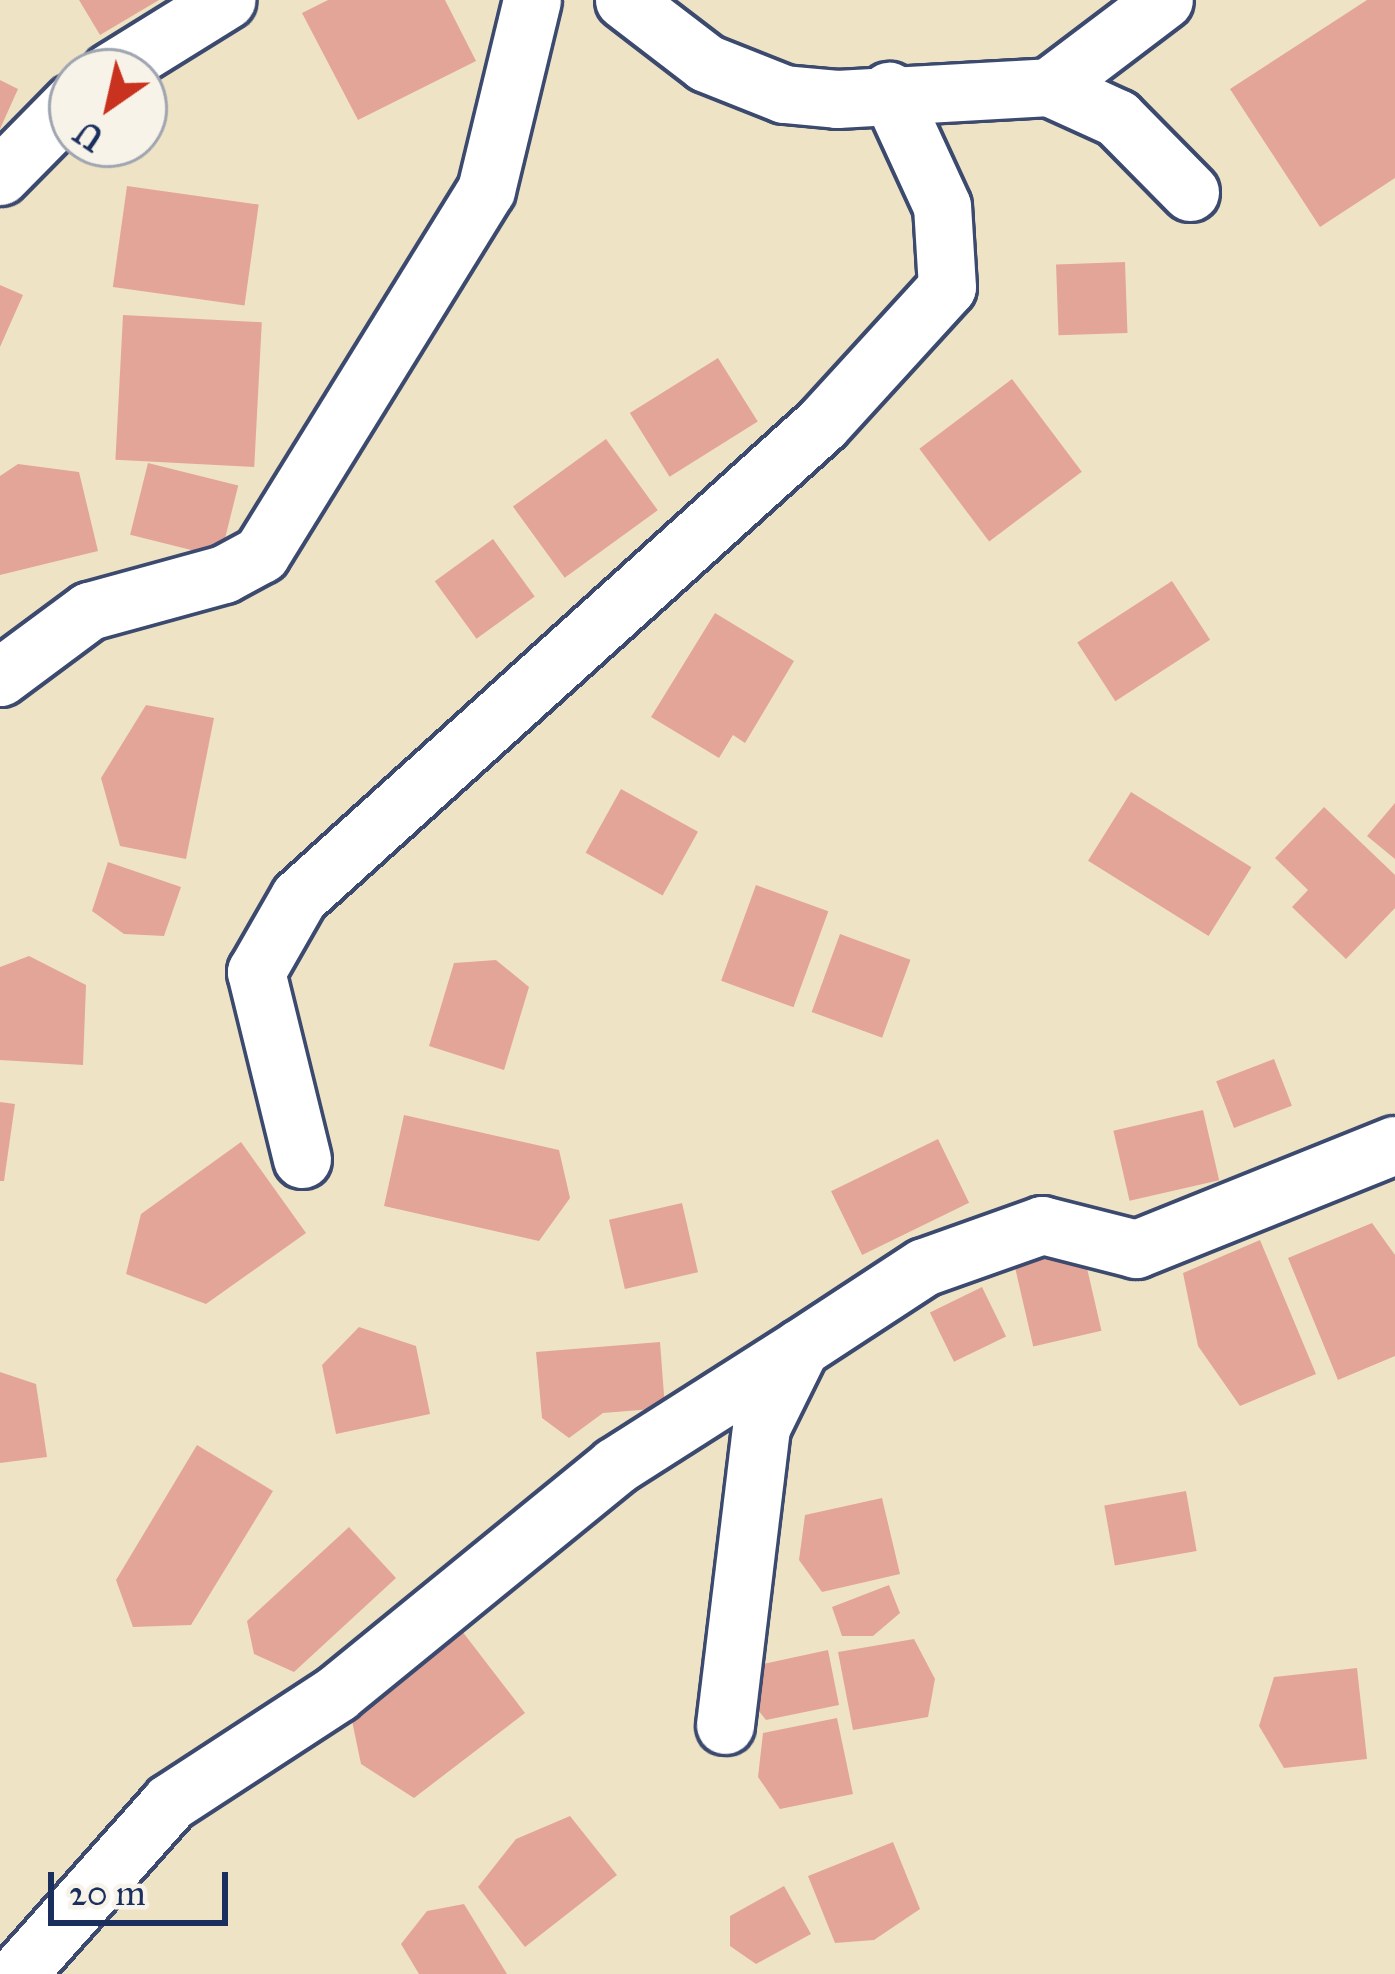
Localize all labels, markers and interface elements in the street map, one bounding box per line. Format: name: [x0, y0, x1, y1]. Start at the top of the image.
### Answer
north arrow: [48, 48, 168, 168]
text: U: [68, 111, 112, 159]
scale bar: [54, 1848, 234, 1922]
text: 20 m: [69, 1871, 146, 1915]

